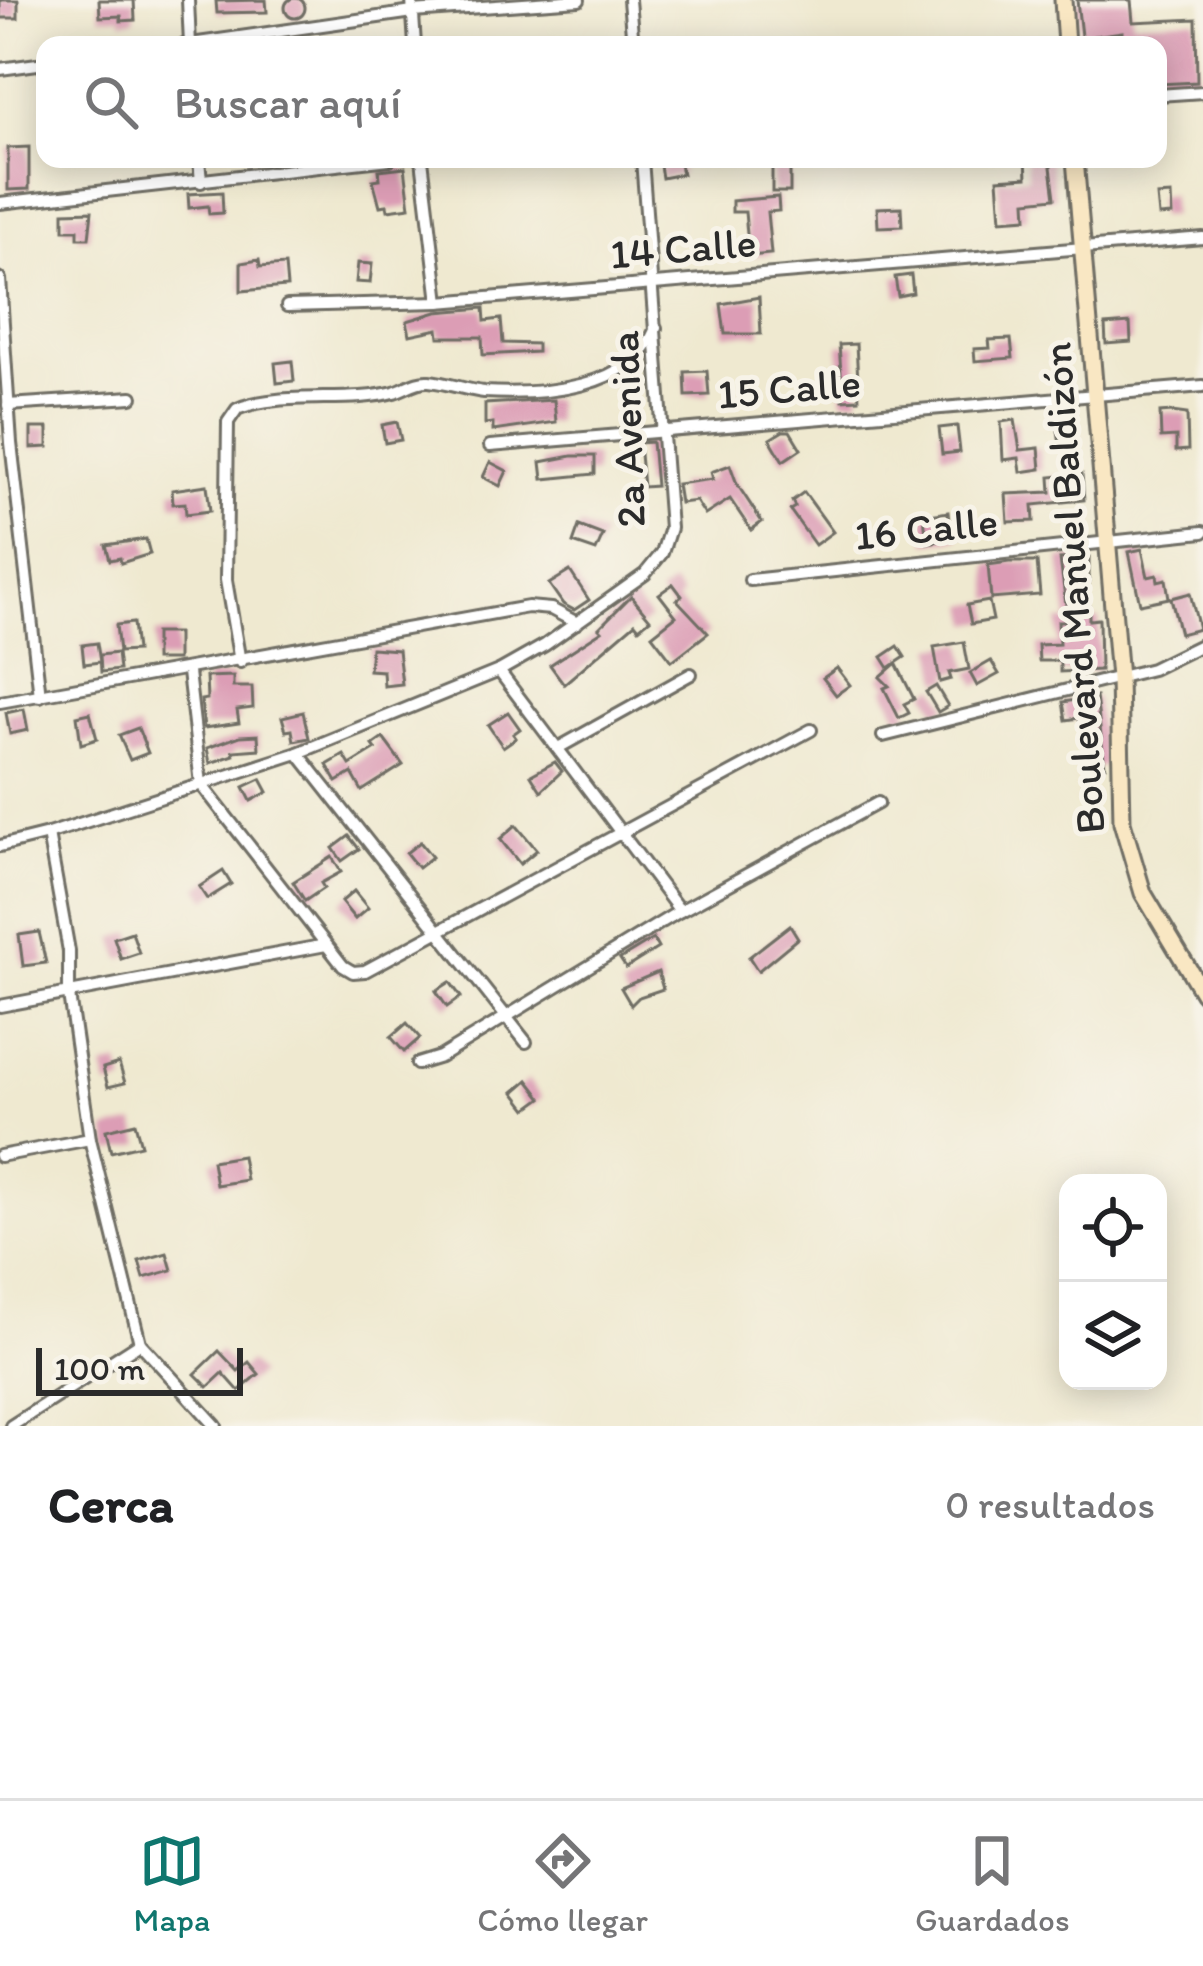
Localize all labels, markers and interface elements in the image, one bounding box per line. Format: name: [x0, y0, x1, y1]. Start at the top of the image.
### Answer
search box: [36, 36, 1167, 168]
icon: search: [78, 69, 144, 135]
text: Buscar aquí: [174, 75, 401, 129]
street label: 14 Calle: [608, 216, 758, 280]
street label: 2a Avenida: [598, 330, 656, 528]
street label: Boulevard Manuel Baldizón: [1030, 340, 1116, 836]
street label: 15 Calle: [715, 356, 863, 420]
street label: 16 Calle: [852, 495, 1000, 561]
map controls: [1059, 1174, 1167, 1390]
button: locate: [1059, 1174, 1167, 1282]
button: layers: [1059, 1282, 1167, 1390]
scale bar: [36, 1342, 243, 1395]
text: 100 m: [54, 1349, 145, 1388]
text: Cerca: [48, 1474, 174, 1535]
text: 0 resultados: [945, 1481, 1155, 1528]
tab: Mapa: [133, 1828, 210, 1939]
tab: Cómo llegar: [477, 1828, 648, 1939]
tab: Guardados: [915, 1828, 1070, 1939]

